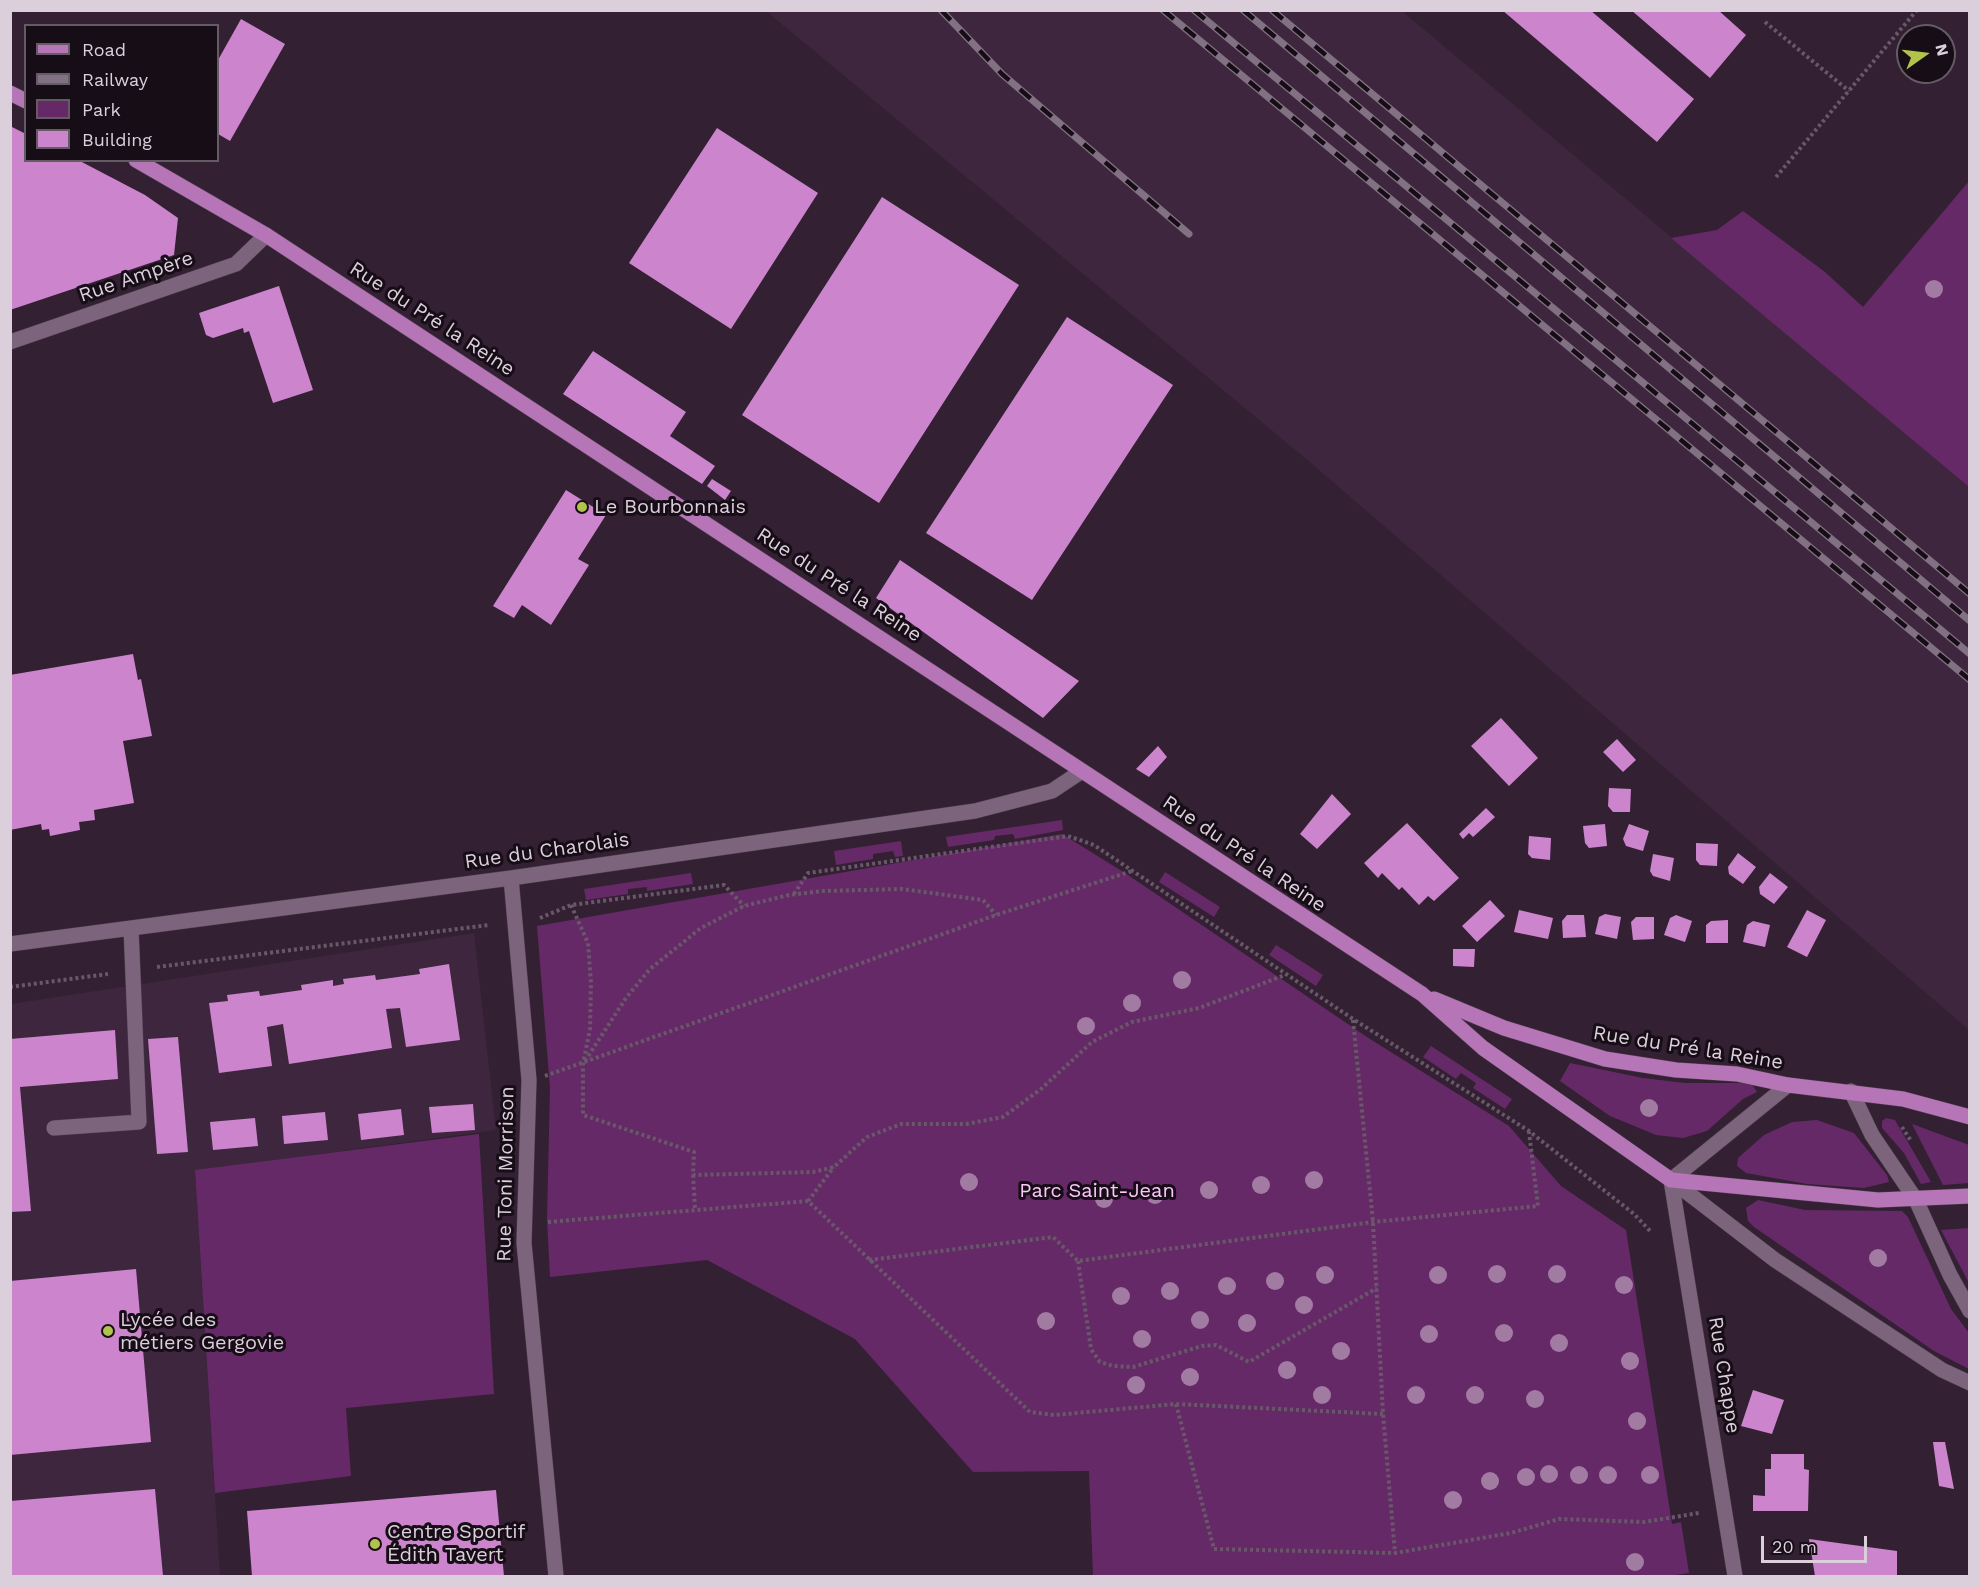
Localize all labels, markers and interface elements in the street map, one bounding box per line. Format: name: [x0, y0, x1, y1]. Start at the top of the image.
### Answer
legend: [24, 24, 219, 162]
north arrow: [1896, 24, 1956, 84]
text: Road: [82, 39, 126, 60]
text: N: [1931, 42, 1953, 58]
text: Railway: [82, 69, 148, 90]
text: Park: [82, 99, 121, 120]
text: Building: [82, 129, 152, 150]
street label: Rue Ampère: [76, 246, 196, 308]
street label: Rue du Pré la Reine: [345, 257, 519, 381]
place label: Le Bourbonnais: [594, 495, 746, 519]
marker: Le Bourbonnais: [575, 500, 589, 514]
street label: Rue du Pré la Reine: [752, 523, 926, 647]
street label: Rue du Pré la Reine: [1158, 790, 1330, 918]
street label: Rue du Charolais: [463, 828, 631, 874]
street label: Rue du Pré la Reine: [1591, 1021, 1785, 1075]
street label: Rue Toni Morrison: [492, 1086, 520, 1262]
park label: Parc Saint-Jean: [1019, 1179, 1175, 1203]
place label: Lycée des métiers Gergovie: [120, 1308, 284, 1355]
street label: Rue Chappe: [1703, 1315, 1745, 1435]
marker: Lycée des métiers Gergovie: [101, 1324, 115, 1338]
place label: Centre Sportif Édith Tavert: [387, 1520, 525, 1567]
scale bar: [1764, 1524, 1870, 1562]
text: 20 m: [1772, 1536, 1817, 1557]
marker: Centre Sportif Édith Tavert: [368, 1537, 382, 1551]

